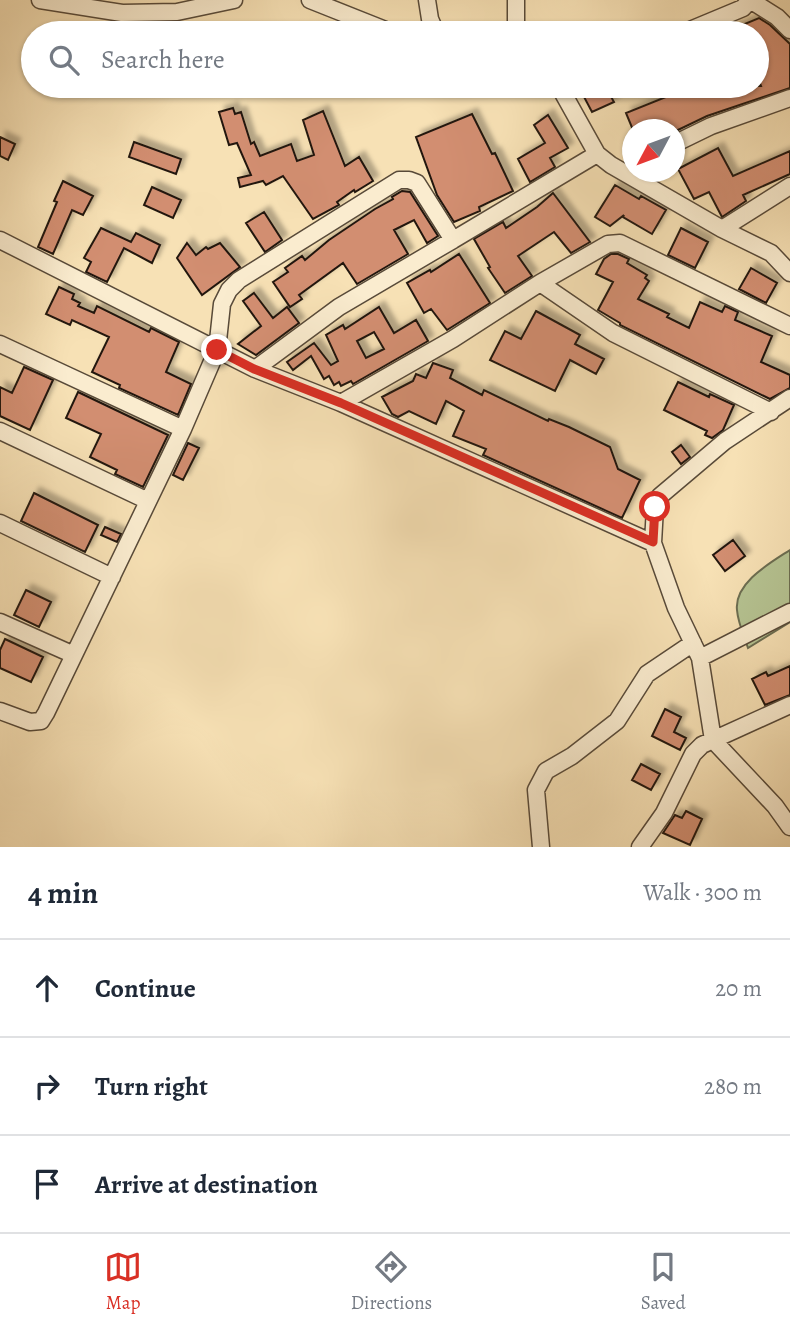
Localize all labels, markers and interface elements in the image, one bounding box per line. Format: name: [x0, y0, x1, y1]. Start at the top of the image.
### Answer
search box: [21, 21, 769, 98]
icon: search: [45, 41, 83, 79]
text: Search here: [101, 42, 225, 77]
north arrow: [622, 119, 685, 182]
route end: [201, 334, 232, 365]
route start: [639, 491, 670, 522]
text: 4 min: [28, 873, 98, 913]
text: Walk · 300 m: [643, 877, 762, 908]
icon: ahead: [28, 969, 66, 1007]
text: Continue: [95, 971, 196, 1006]
text: 20 m: [715, 973, 762, 1004]
icon: right: [28, 1067, 66, 1105]
text: Turn right: [95, 1069, 208, 1104]
text: 280 m: [704, 1071, 762, 1102]
icon: arrive: [28, 1165, 66, 1203]
text: Arrive at destination: [95, 1167, 318, 1202]
tab: Map: [104, 1248, 142, 1316]
tab: Directions: [351, 1248, 432, 1316]
tab: Saved: [641, 1248, 686, 1316]

